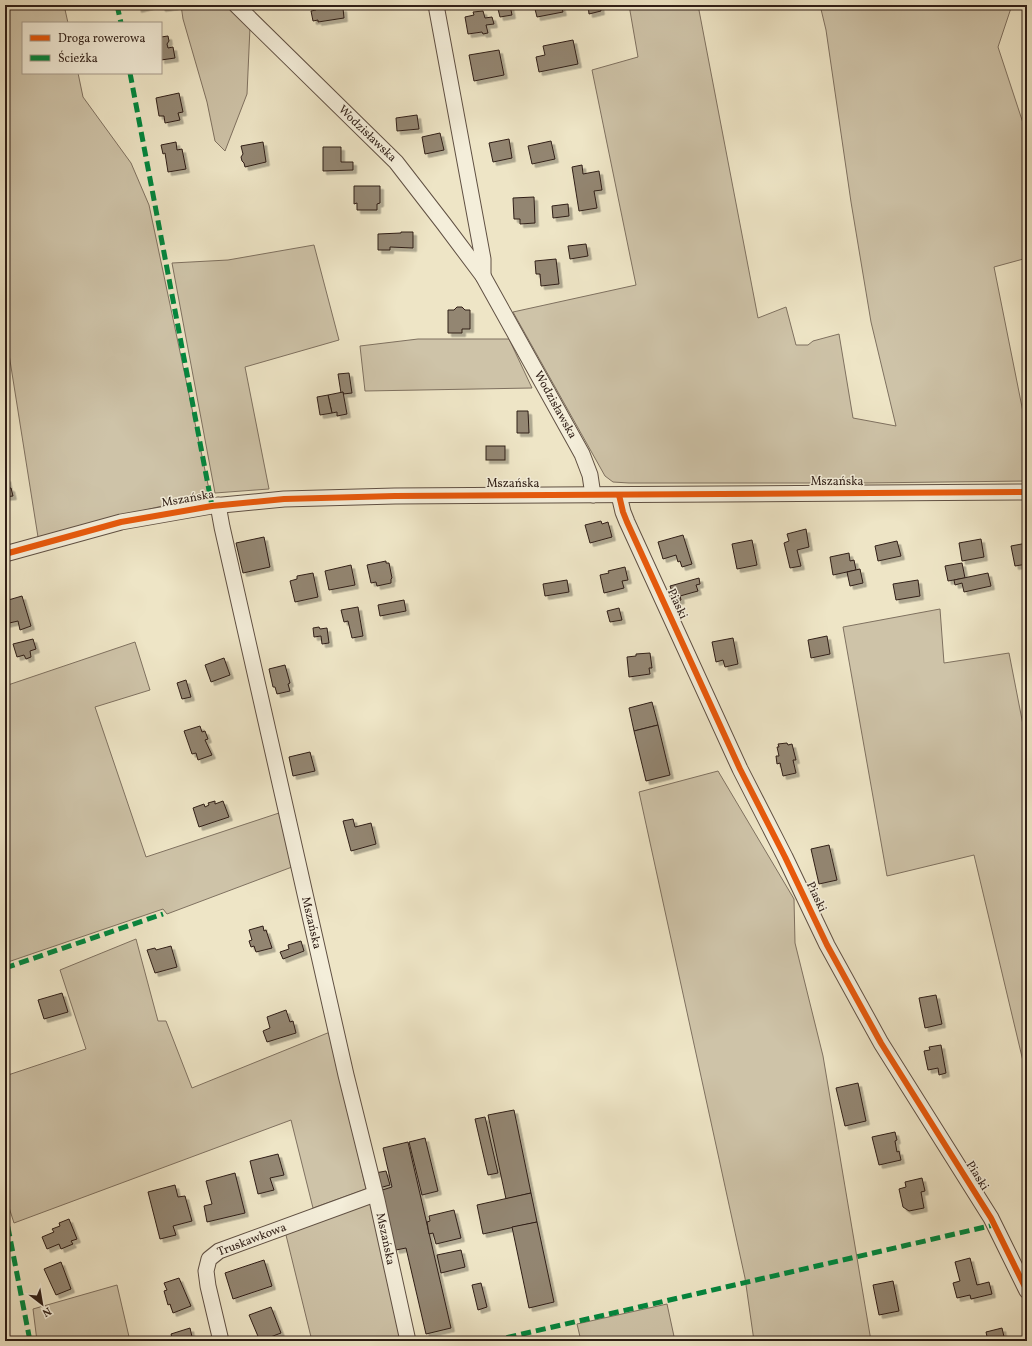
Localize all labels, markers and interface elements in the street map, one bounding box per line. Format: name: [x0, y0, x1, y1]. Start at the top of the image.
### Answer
legend: [22, 22, 162, 74]
text: Droga rowerowa: [58, 31, 145, 47]
text: Ścieżka: [58, 50, 98, 67]
street label: Wodzisławska: [334, 102, 400, 166]
street label: Wodzisławska: [530, 368, 580, 442]
street label: Mszańska: [810, 474, 864, 490]
street label: Mszańska: [486, 476, 540, 492]
street label: Mszańska: [160, 487, 216, 511]
street label: Piaski: [663, 586, 691, 622]
street label: Piaski: [802, 879, 830, 915]
street label: Mszańska: [297, 895, 325, 951]
street label: Piaski: [962, 1158, 992, 1194]
street label: Mszańska: [372, 1211, 398, 1267]
street label: Truskawkowa: [215, 1219, 289, 1261]
north arrow: [22, 1284, 62, 1324]
text: N: [39, 1303, 54, 1320]

